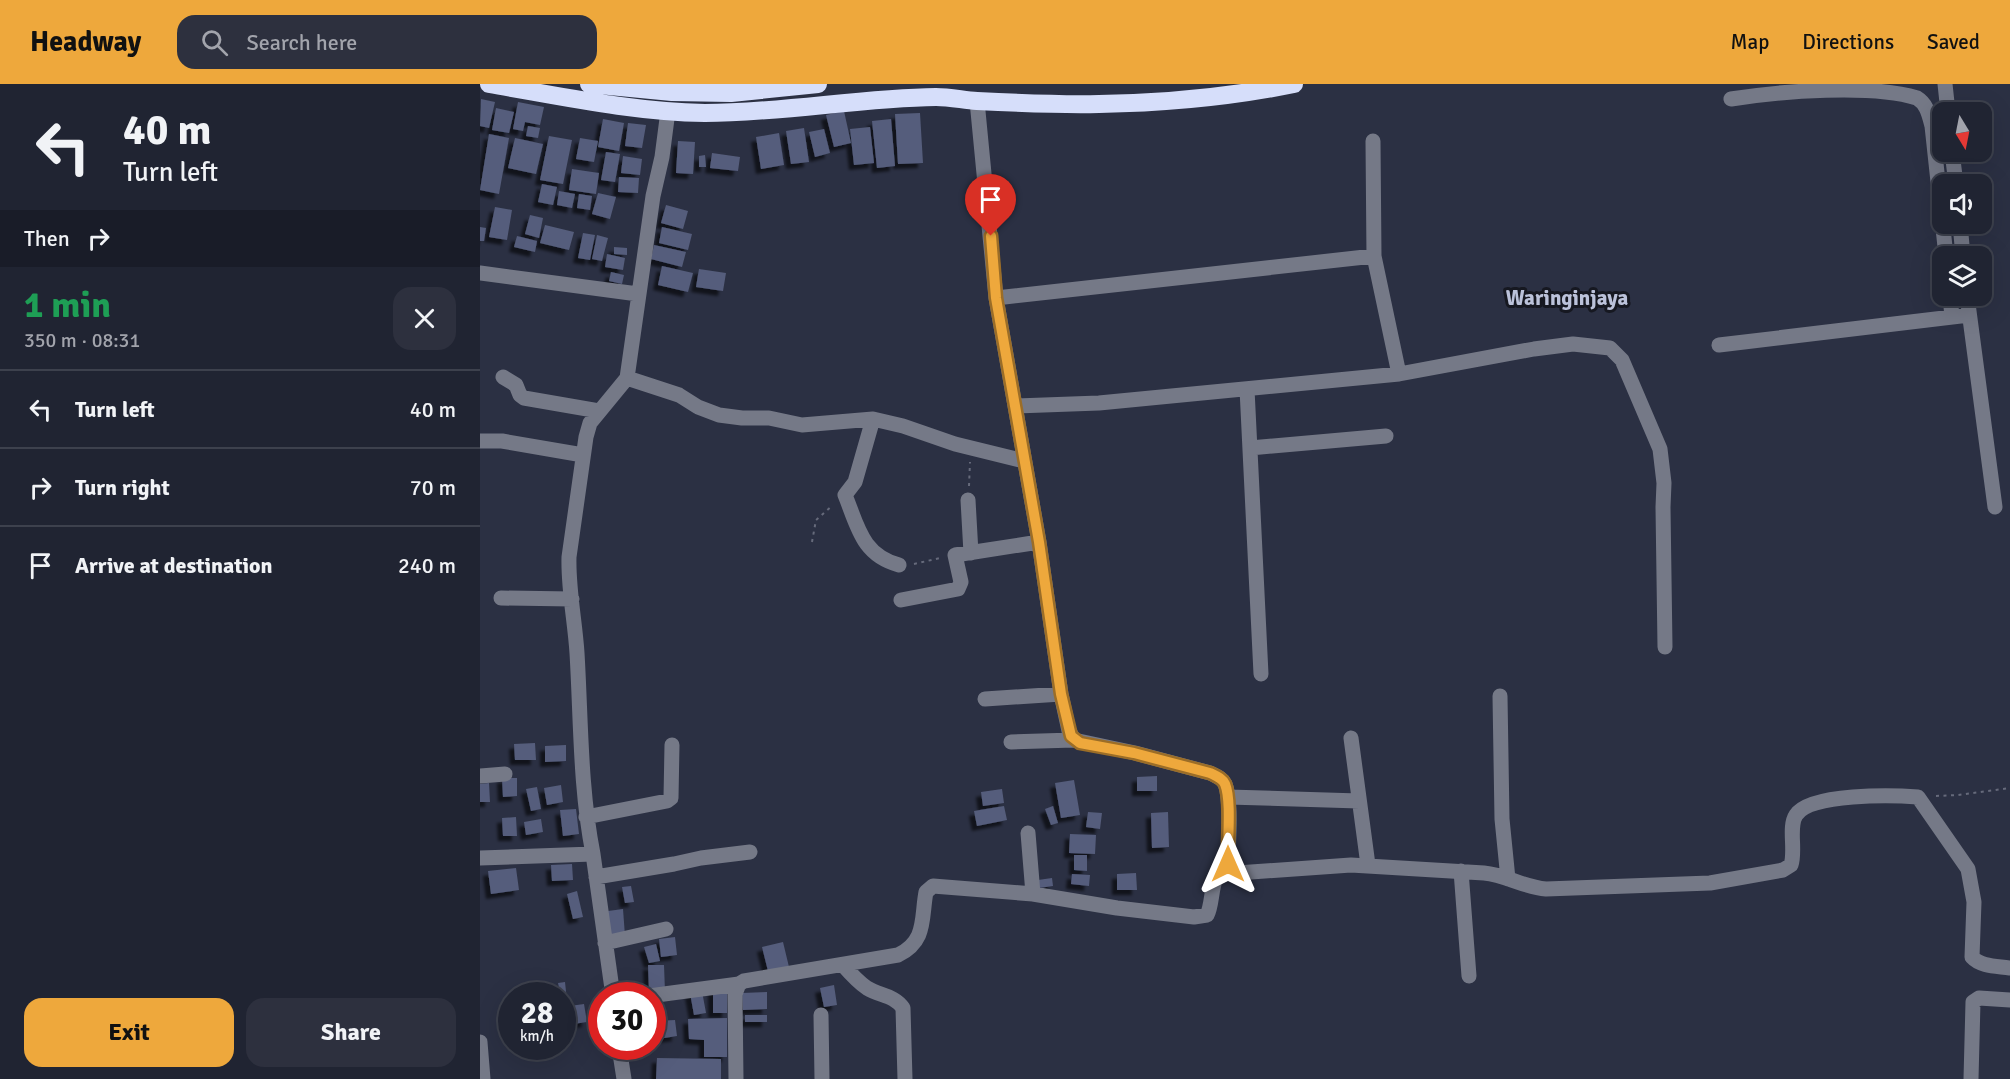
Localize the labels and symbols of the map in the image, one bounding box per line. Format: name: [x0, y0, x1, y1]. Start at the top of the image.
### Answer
north arrow: [1932, 102, 1992, 162]
pin: [965, 174, 1016, 236]
district label: Waringinjaya: [1506, 285, 1628, 311]
position arrow: [1196, 832, 1260, 896]
speed limit sign: 30: [588, 982, 666, 1060]

